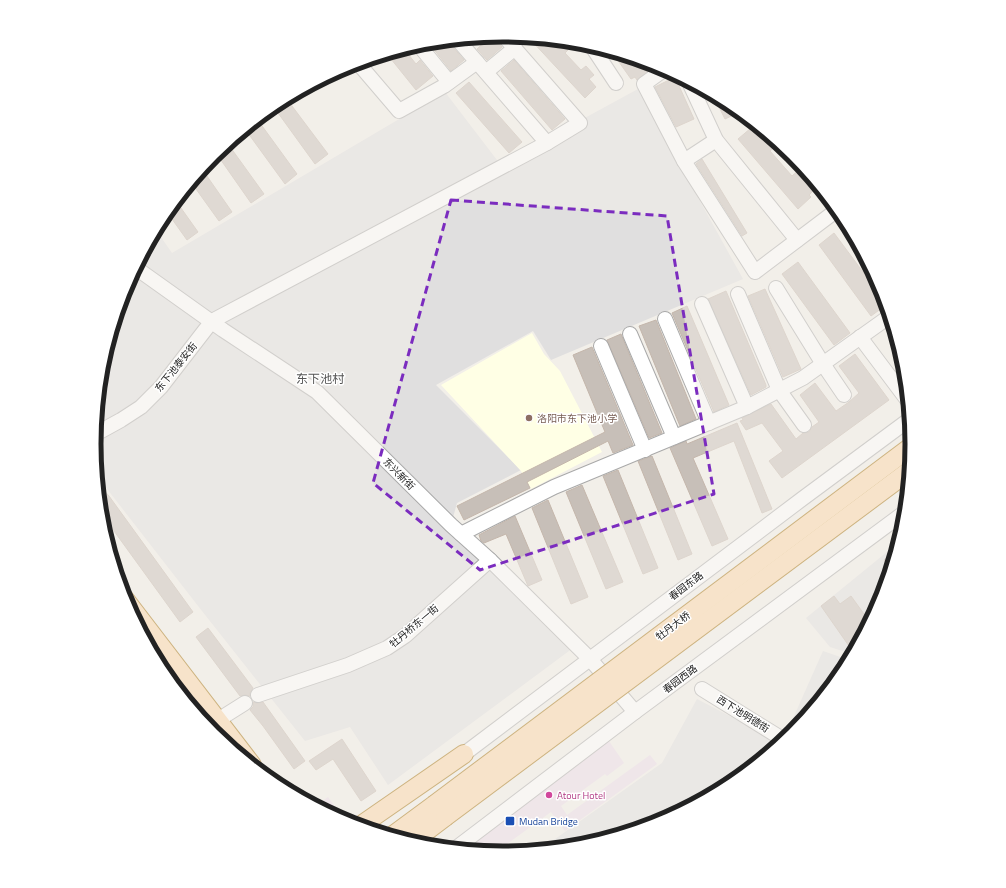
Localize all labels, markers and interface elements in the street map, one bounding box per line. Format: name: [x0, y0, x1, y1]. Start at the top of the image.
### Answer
street label: 东下池泰安街: [151, 339, 201, 395]
district label: 东下池村: [296, 369, 345, 388]
place label: 洛阳市东下池小学: [537, 411, 617, 426]
marker: 洛阳市东下池小学: [524, 413, 534, 423]
street label: 东兴新街: [380, 455, 418, 493]
street label: 春园东路: [666, 568, 706, 604]
street label: 牡丹桥东一街: [386, 601, 442, 651]
street label: 牡丹大桥: [653, 608, 693, 644]
street label: 春园西路: [660, 661, 700, 697]
street label: 西下池明德街: [714, 692, 772, 736]
place label: Atour Hotel: [557, 788, 605, 803]
marker: Atour Hotel: [544, 790, 554, 800]
place label: Mudan Bridge: [519, 814, 578, 829]
marker: Mudan Bridge: [504, 815, 516, 827]

